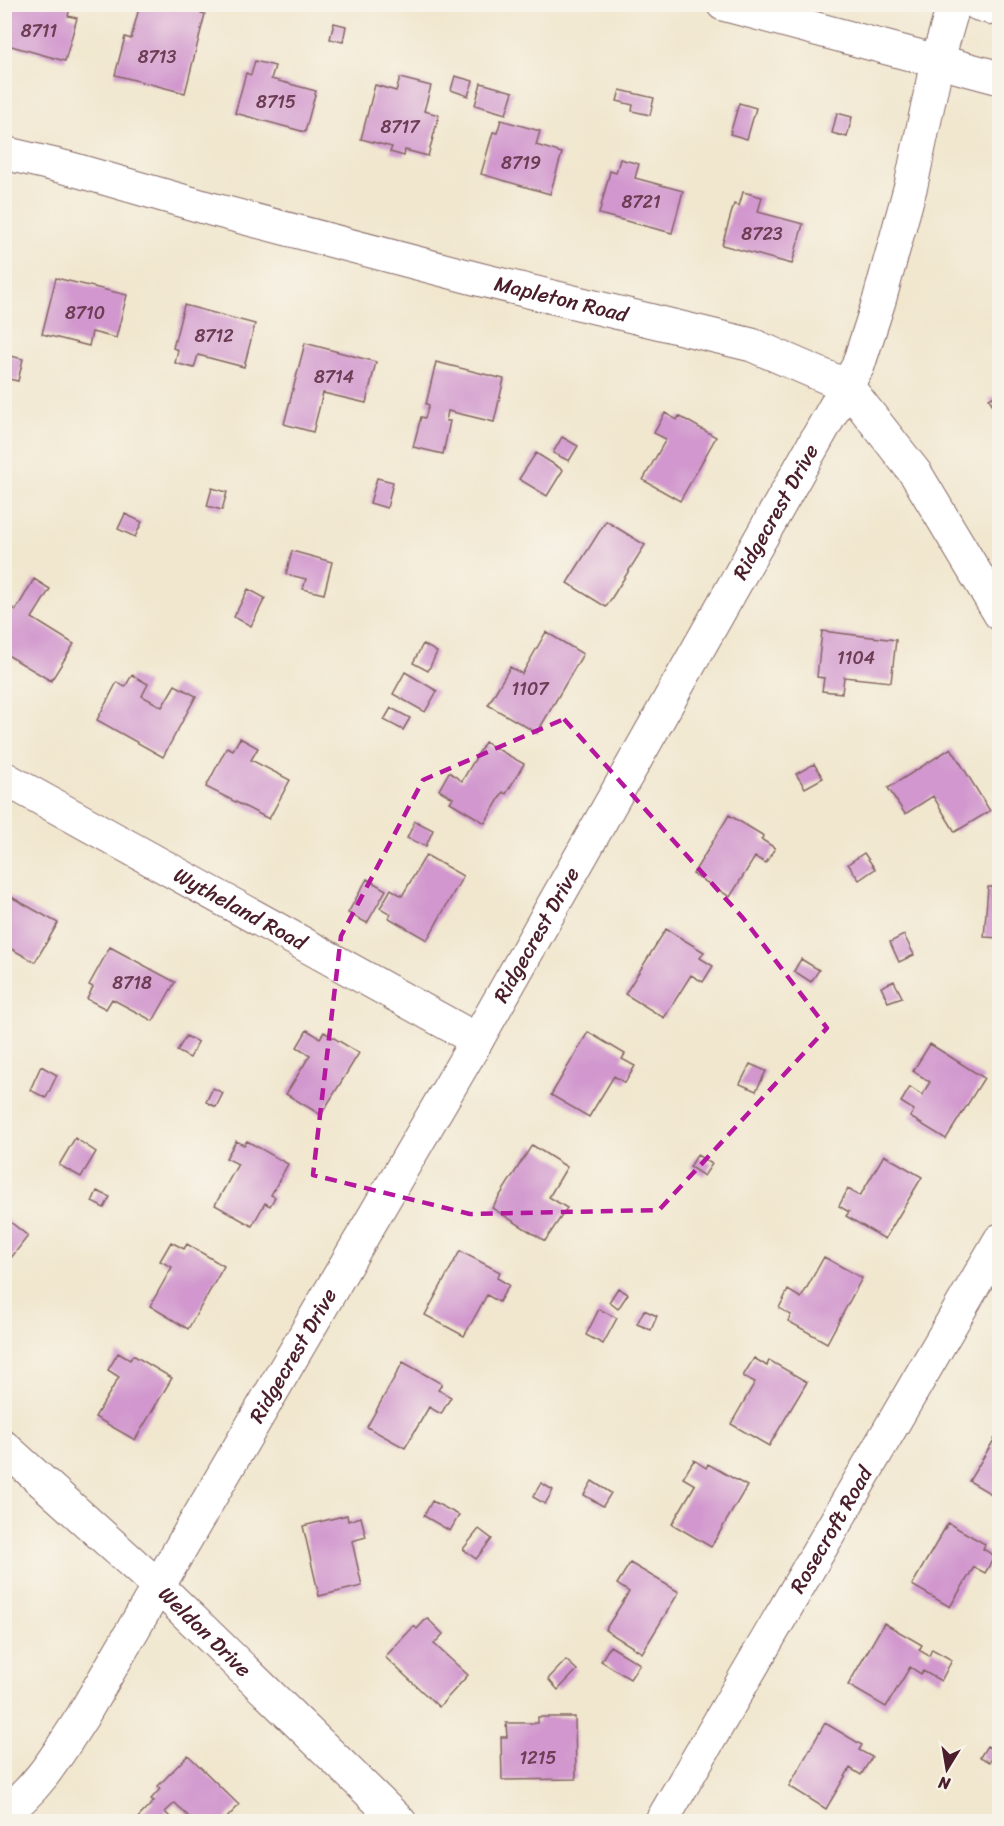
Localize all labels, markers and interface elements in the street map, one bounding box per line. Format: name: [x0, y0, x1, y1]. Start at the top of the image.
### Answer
house number: 8711: [21, 15, 58, 47]
house number: 8713: [138, 41, 176, 73]
house number: 8715: [256, 86, 296, 118]
house number: 8717: [380, 111, 421, 143]
house number: 8719: [501, 147, 541, 179]
house number: 8721: [621, 186, 661, 218]
house number: 8723: [741, 218, 783, 250]
street label: Mapleton Road: [490, 265, 634, 334]
house number: 8710: [65, 297, 105, 329]
house number: 8712: [194, 320, 234, 352]
house number: 8714: [314, 361, 354, 393]
street label: Ridgecrest Drive: [722, 436, 829, 587]
house number: 1104: [837, 642, 875, 674]
house number: 1107: [511, 673, 550, 705]
street label: Wytheland Road: [167, 857, 316, 962]
street label: Ridgecrest Drive: [483, 859, 590, 1010]
house number: 8718: [112, 967, 152, 999]
street label: Ridgecrest Drive: [238, 1280, 348, 1430]
street label: Rosecroft Road: [779, 1458, 884, 1601]
street label: Weldon Drive: [149, 1577, 261, 1687]
north arrow: [917, 1739, 977, 1799]
house number: 1215: [520, 1742, 556, 1774]
text: N: [935, 1768, 953, 1799]

